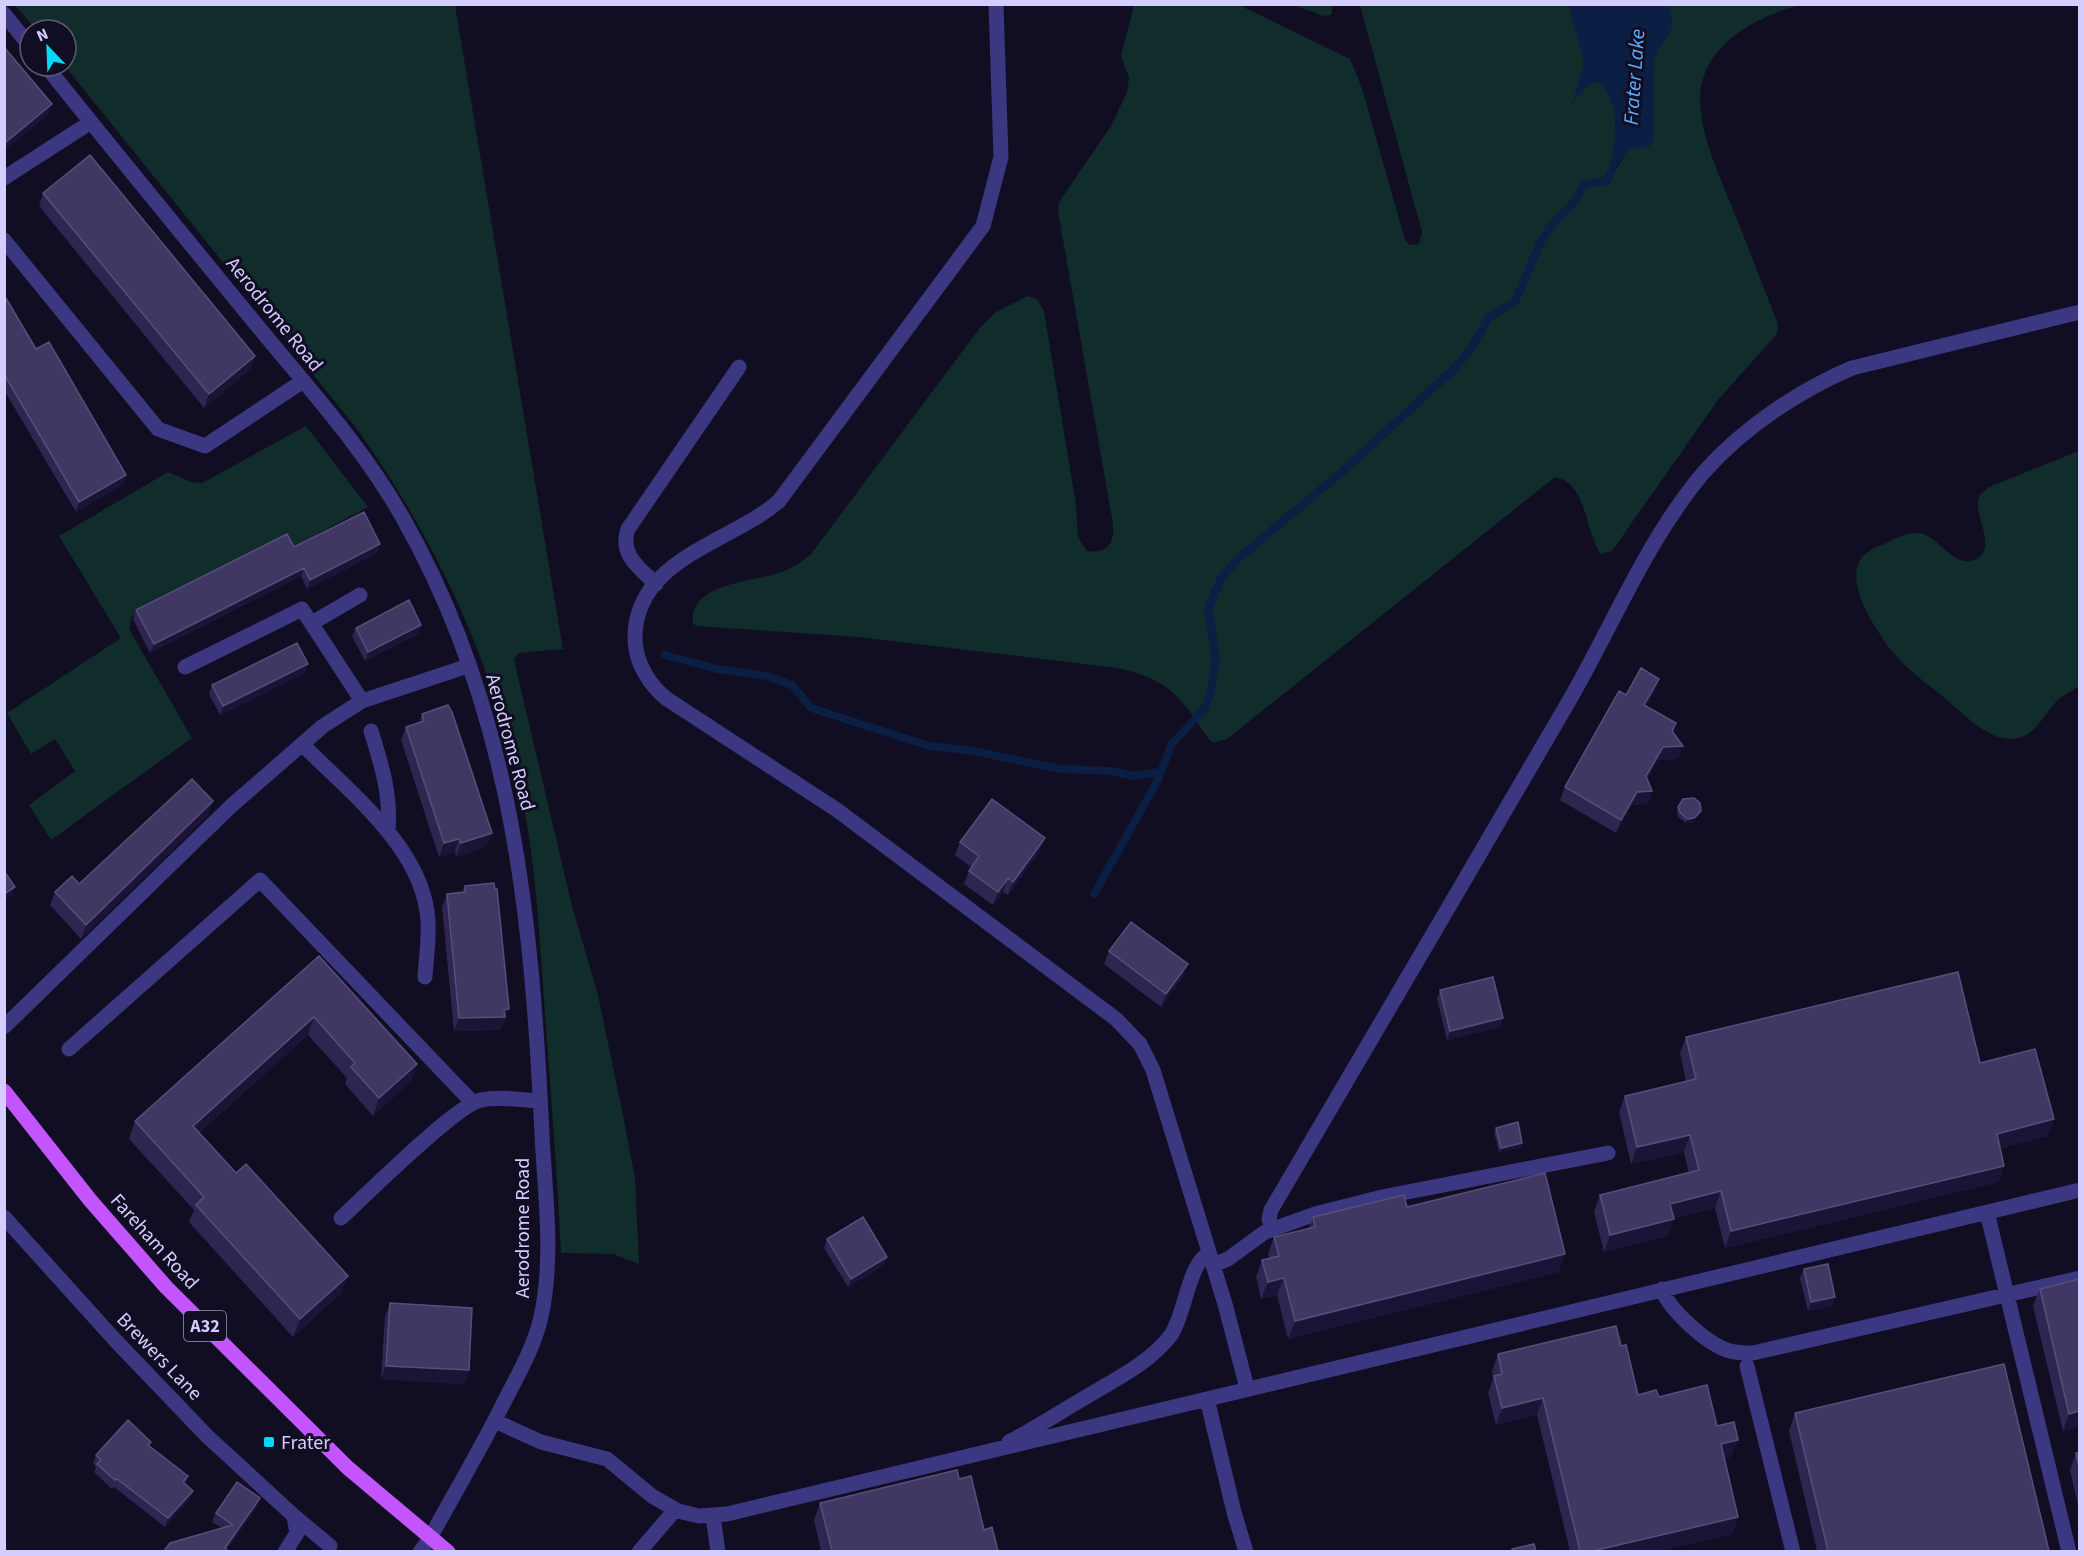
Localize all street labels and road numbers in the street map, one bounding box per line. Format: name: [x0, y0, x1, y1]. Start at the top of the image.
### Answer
street label: Aerodrome Road: [219, 251, 329, 378]
street label: Aerodrome Road: [478, 671, 542, 814]
street label: Aerodrome Road: [509, 1158, 537, 1298]
street label: Fareham Road: [104, 1188, 205, 1296]
street label: Brewers Lane: [110, 1306, 209, 1407]
road number: A32: [184, 1311, 226, 1341]

